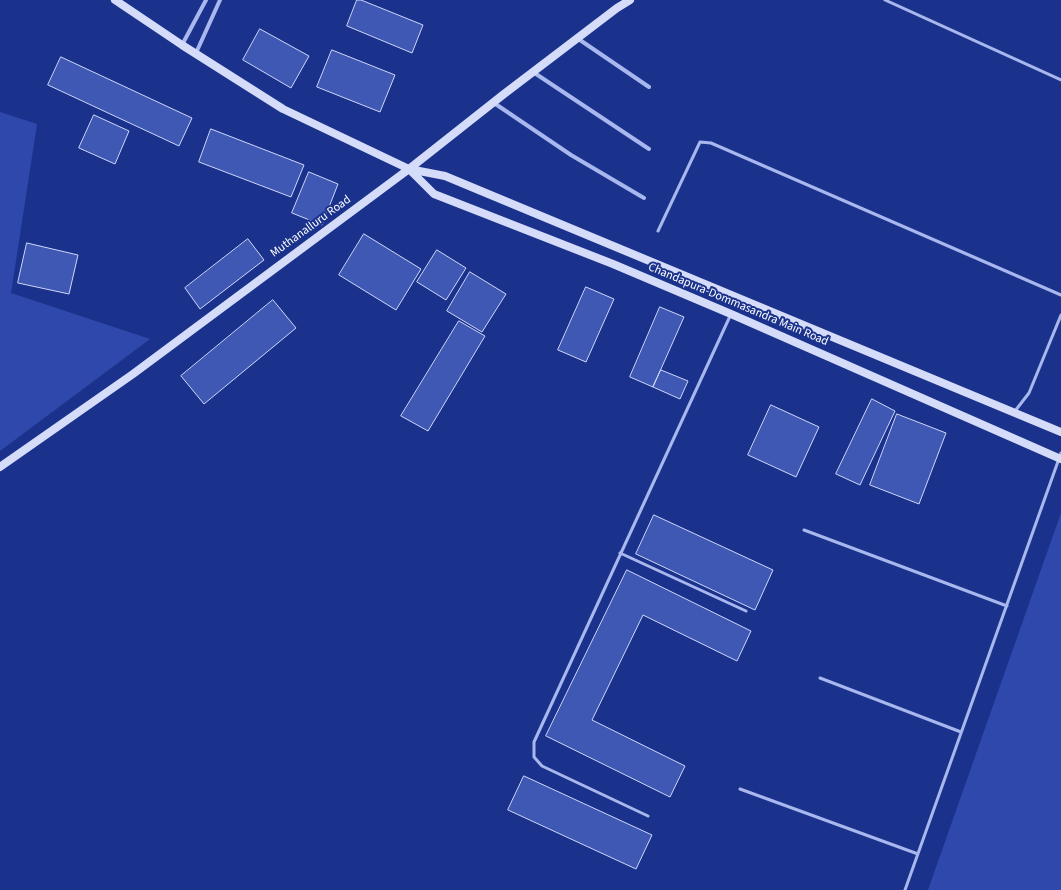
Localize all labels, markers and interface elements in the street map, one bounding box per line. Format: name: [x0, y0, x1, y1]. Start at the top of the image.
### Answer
street label: Muthanalluru Road: [268, 193, 354, 261]
street label: Chandapura-Dommasandra Main Road: [646, 260, 830, 350]

